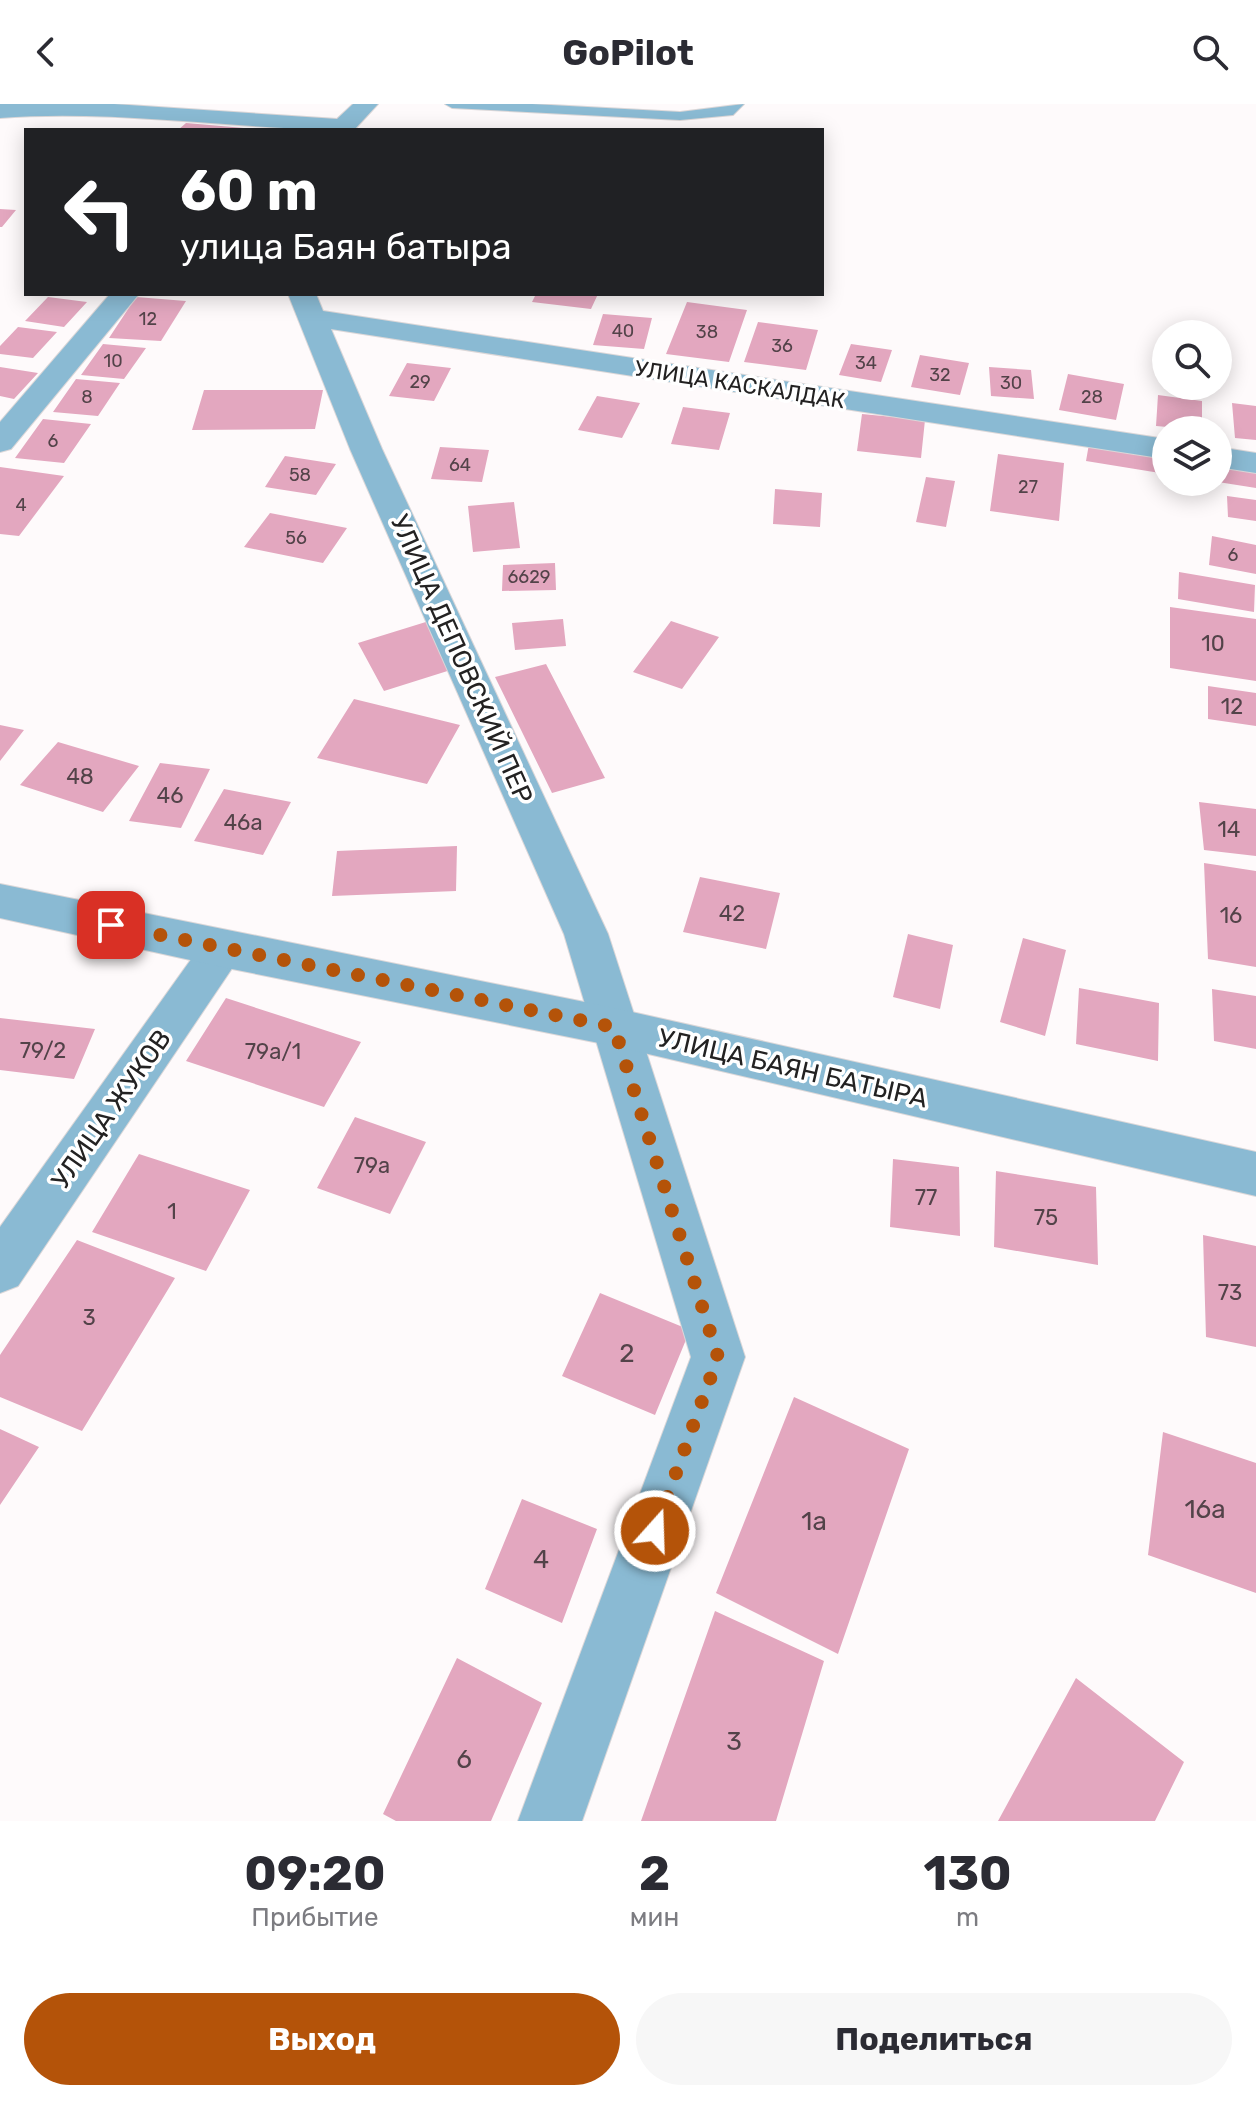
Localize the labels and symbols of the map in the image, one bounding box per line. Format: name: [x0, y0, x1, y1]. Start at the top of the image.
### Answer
house number: 12: [139, 308, 157, 330]
house number: 40: [612, 320, 634, 342]
house number: 38: [696, 321, 718, 343]
house number: 36: [771, 335, 793, 357]
house number: 10: [103, 350, 123, 372]
house number: 34: [855, 352, 877, 374]
street label: УЛИЦА КАСКАЛДАК: [633, 355, 847, 414]
house number: 32: [929, 364, 951, 386]
house number: 29: [409, 371, 431, 393]
house number: 30: [1000, 372, 1022, 394]
house number: 8: [81, 386, 93, 408]
house number: 28: [1081, 386, 1103, 408]
house number: 6: [48, 430, 59, 452]
house number: 64: [449, 454, 471, 476]
house number: 58: [289, 464, 311, 486]
house number: 27: [1018, 476, 1038, 498]
house number: 4: [15, 494, 27, 516]
street label: УЛИЦА ДЕПОВСКИЙ ПЕР: [384, 510, 539, 808]
house number: 56: [285, 527, 307, 549]
house number: 6: [1228, 544, 1239, 566]
house number: 6629: [508, 566, 550, 588]
house number: 10: [1201, 630, 1225, 657]
house number: 12: [1221, 693, 1243, 720]
house number: 48: [66, 763, 94, 790]
house number: 46: [157, 782, 183, 809]
house number: 46а: [223, 809, 263, 836]
house number: 14: [1217, 816, 1241, 843]
pin: [77, 891, 145, 959]
house number: 42: [719, 900, 745, 927]
house number: 16: [1220, 902, 1242, 929]
street label: УЛИЦА БАЯН БАТЫРА: [655, 1022, 931, 1115]
street label: УЛИЦА ЖУКОВ: [45, 1024, 178, 1195]
house number: 79/2: [20, 1037, 66, 1064]
house number: 79а/1: [245, 1038, 301, 1065]
house number: 79а: [354, 1152, 390, 1179]
house number: 77: [915, 1184, 937, 1211]
house number: 1: [167, 1198, 177, 1225]
house number: 75: [1034, 1204, 1058, 1231]
house number: 73: [1218, 1279, 1242, 1306]
house number: 3: [82, 1304, 96, 1331]
house number: 2: [619, 1338, 635, 1369]
position arrow: [613, 1489, 697, 1573]
house number: 16а: [1184, 1494, 1226, 1525]
house number: 1а: [801, 1506, 827, 1537]
house number: 4: [533, 1544, 549, 1575]
house number: 3: [726, 1726, 742, 1757]
house number: 6: [456, 1744, 472, 1775]

